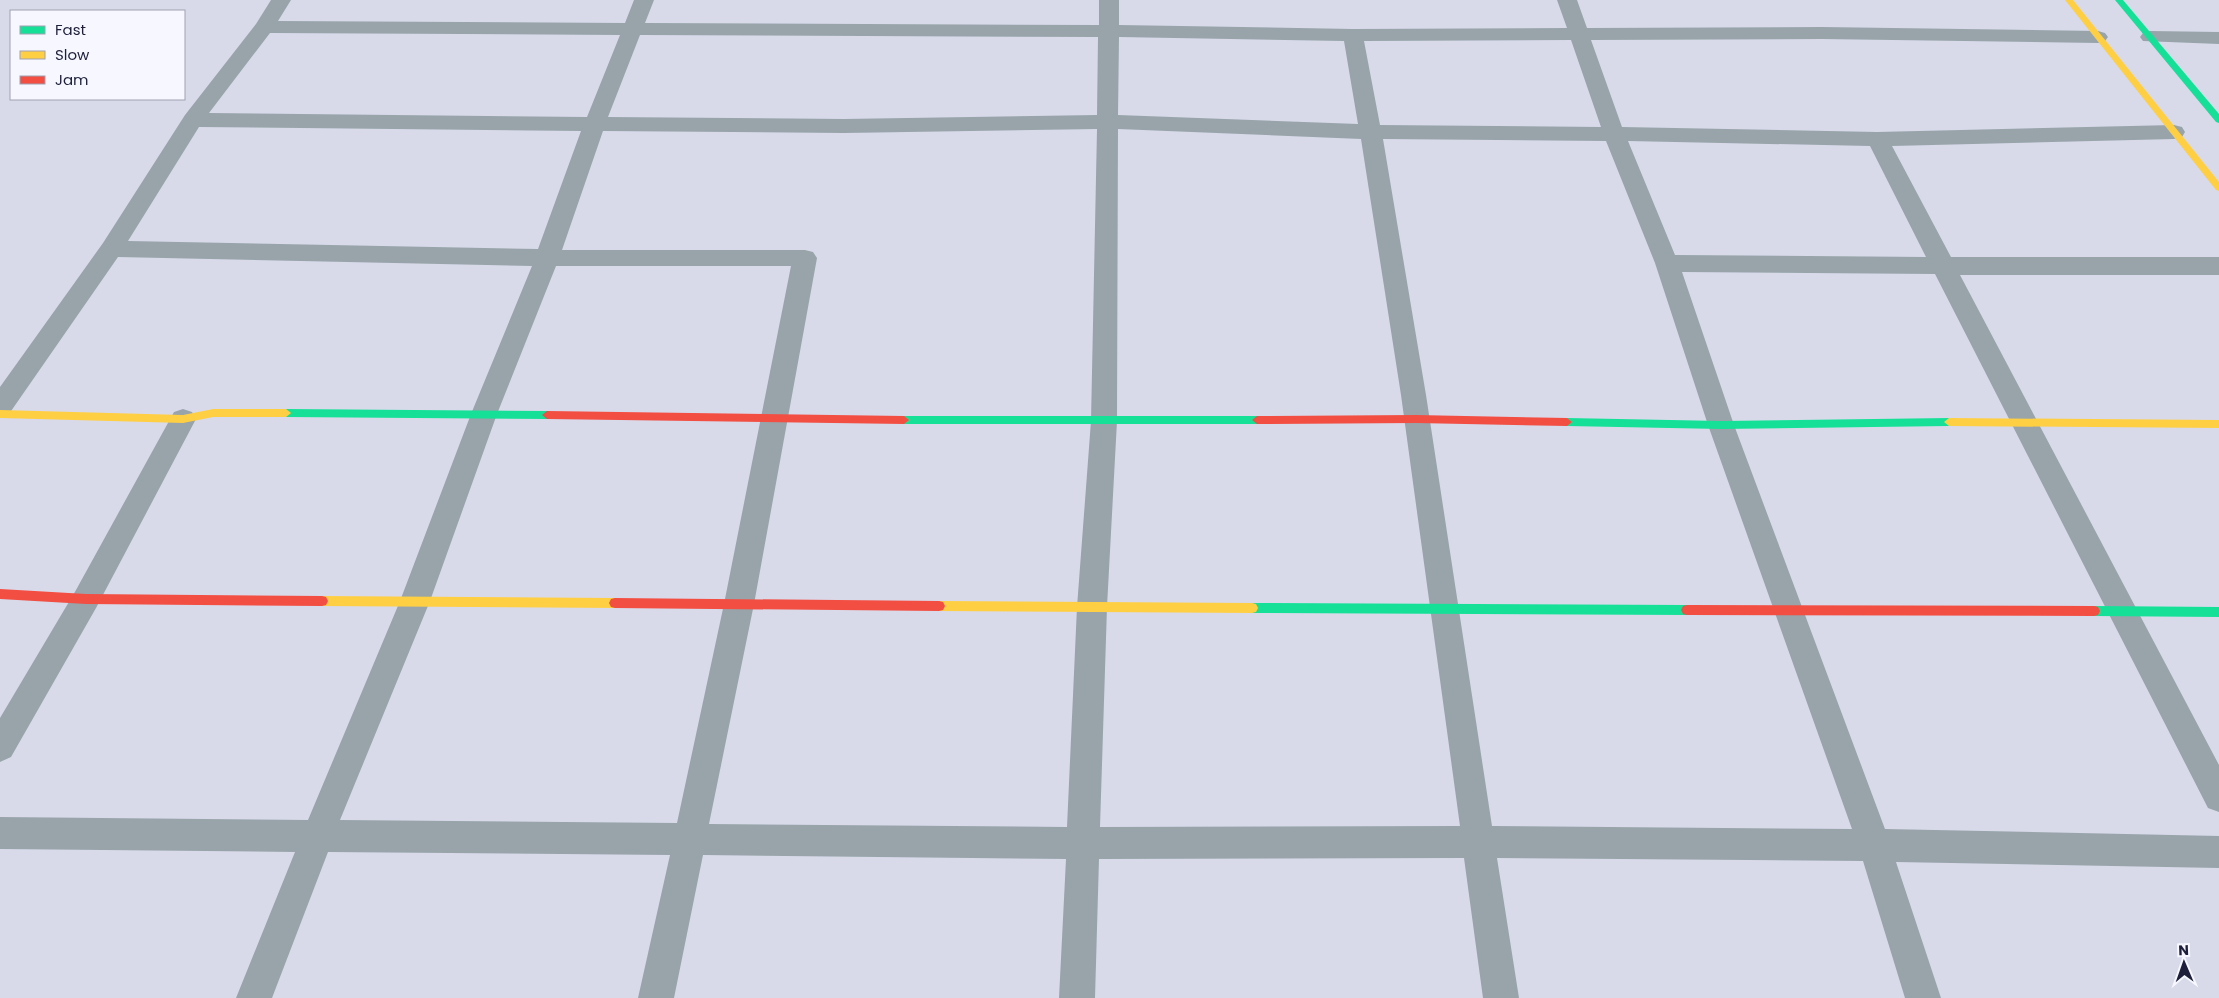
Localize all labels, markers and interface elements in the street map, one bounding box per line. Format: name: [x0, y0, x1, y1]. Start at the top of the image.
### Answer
legend: [10, 10, 185, 100]
text: Fast: [55, 19, 86, 40]
text: Slow: [55, 44, 90, 65]
text: Jam: [55, 69, 89, 90]
north arrow: [2159, 938, 2209, 988]
text: N: [2178, 940, 2189, 960]

